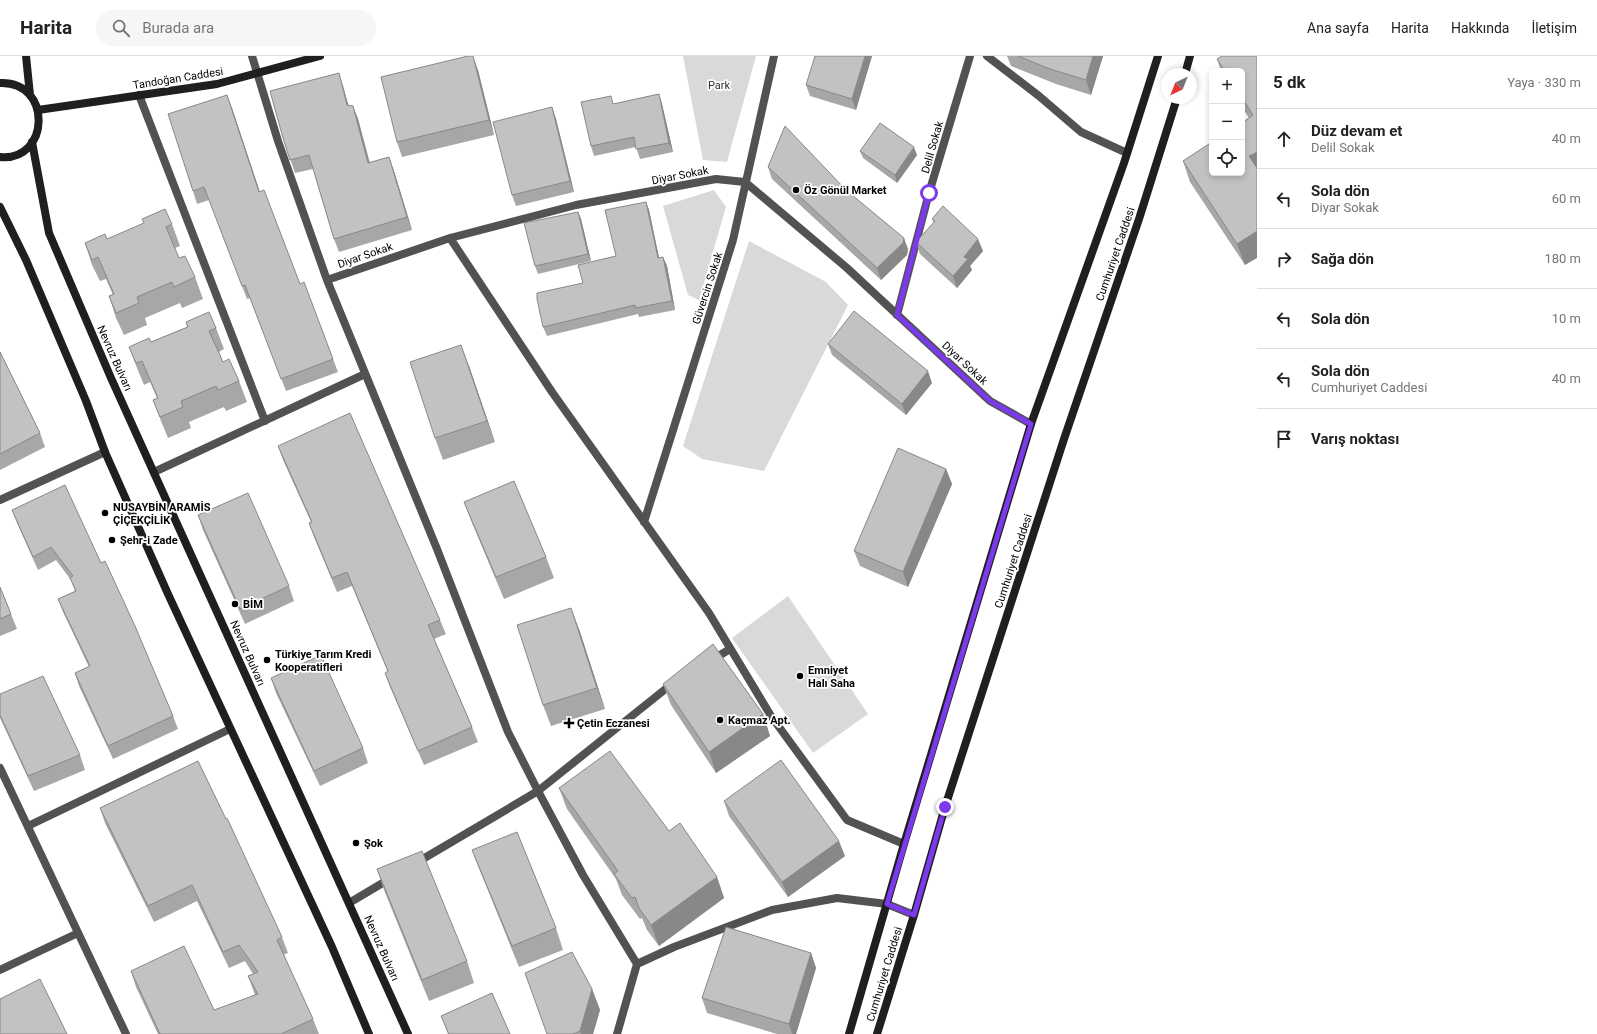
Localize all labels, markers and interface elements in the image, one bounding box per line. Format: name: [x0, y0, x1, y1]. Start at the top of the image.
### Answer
search box: [96, 10, 376, 46]
text: Harita: [20, 16, 72, 39]
icon: search: [110, 17, 132, 39]
text: Burada ara: [142, 19, 214, 37]
text: Ana sayfa: [1307, 20, 1369, 36]
text: Harita: [1391, 20, 1429, 36]
text: Hakkında: [1451, 20, 1509, 36]
text: İletişim: [1531, 20, 1577, 36]
street label: Tandoğan Caddesi: [132, 65, 224, 92]
north arrow: [1161, 68, 1197, 104]
map controls: [1209, 68, 1245, 176]
button: +: [1209, 68, 1245, 104]
text: 5 dk: [1273, 72, 1306, 92]
text: Yaya · 330 m: [1507, 75, 1581, 90]
park label: Park: [708, 79, 731, 92]
button: −: [1209, 104, 1245, 140]
street label: Delil Sokak: [919, 119, 946, 175]
text: Düz devam et: [1311, 122, 1402, 140]
icon: ahead: [1273, 128, 1295, 150]
text: 40 m: [1552, 131, 1581, 146]
button: locate: [1209, 140, 1245, 176]
text: Delil Sokak: [1311, 140, 1375, 155]
street label: Diyar Sokak: [651, 164, 710, 187]
text: Sola dön: [1311, 182, 1370, 200]
place label: Öz Gönül Market: [804, 183, 887, 197]
route start: [920, 184, 938, 202]
marker: Öz Gönül Market: [791, 185, 801, 195]
icon: left: [1273, 188, 1295, 210]
text: 60 m: [1552, 191, 1581, 206]
text: Diyar Sokak: [1311, 200, 1379, 215]
street label: Cumhuriyet Caddesi: [1093, 206, 1138, 303]
street label: Diyar Sokak: [336, 240, 395, 271]
icon: right: [1273, 248, 1295, 270]
street label: Güvercin Sokak: [690, 250, 725, 326]
text: Sağa dön: [1311, 250, 1374, 268]
text: 180 m: [1544, 251, 1581, 266]
icon: left: [1273, 308, 1295, 330]
text: Sola dön: [1311, 310, 1370, 328]
text: 10 m: [1552, 311, 1581, 326]
street label: Nevruz Bulvarı: [94, 323, 135, 393]
street label: Diyar Sokak: [939, 339, 990, 388]
text: Sola dön: [1311, 362, 1370, 380]
icon: left: [1273, 368, 1295, 390]
text: 40 m: [1552, 371, 1581, 386]
text: Cumhuriyet Caddesi: [1311, 380, 1427, 395]
icon: arrive: [1273, 428, 1295, 450]
text: Varış noktası: [1311, 430, 1399, 448]
place label: NUSAYBİN ARAMİS ÇİÇEKÇİLİK: [113, 500, 211, 527]
marker: NUSAYBİN ARAMİS ÇİÇEKÇİLİK: [100, 508, 110, 518]
street label: Cumhuriyet Caddesi: [992, 512, 1035, 610]
place label: Şehr-i Zade: [120, 534, 178, 547]
marker: Şehr-i Zade: [107, 535, 117, 545]
place label: BİM: [243, 597, 263, 611]
marker: BİM: [230, 599, 240, 609]
street label: Nevruz Bulvarı: [227, 618, 268, 688]
place label: Türkiye Tarım Kredi Kooperatifleri: [275, 648, 371, 674]
marker: Türkiye Tarım Kredi Kooperatifleri: [262, 655, 272, 665]
place label: Emniyet Halı Saha: [808, 664, 855, 690]
marker: Emniyet Halı Saha: [795, 671, 805, 681]
place label: Kaçmaz Apt.: [728, 714, 791, 727]
marker: Kaçmaz Apt.: [715, 715, 725, 725]
place label: Çetin Eczanesi: [577, 717, 650, 730]
marker: Çetin Eczanesi: [564, 718, 574, 728]
route end: [936, 798, 954, 816]
place label: Şok: [364, 837, 383, 850]
marker: Şok: [351, 838, 361, 848]
street label: Nevruz Bulvarı: [361, 913, 402, 983]
street label: Cumhuriyet Caddesi: [864, 925, 905, 1023]

